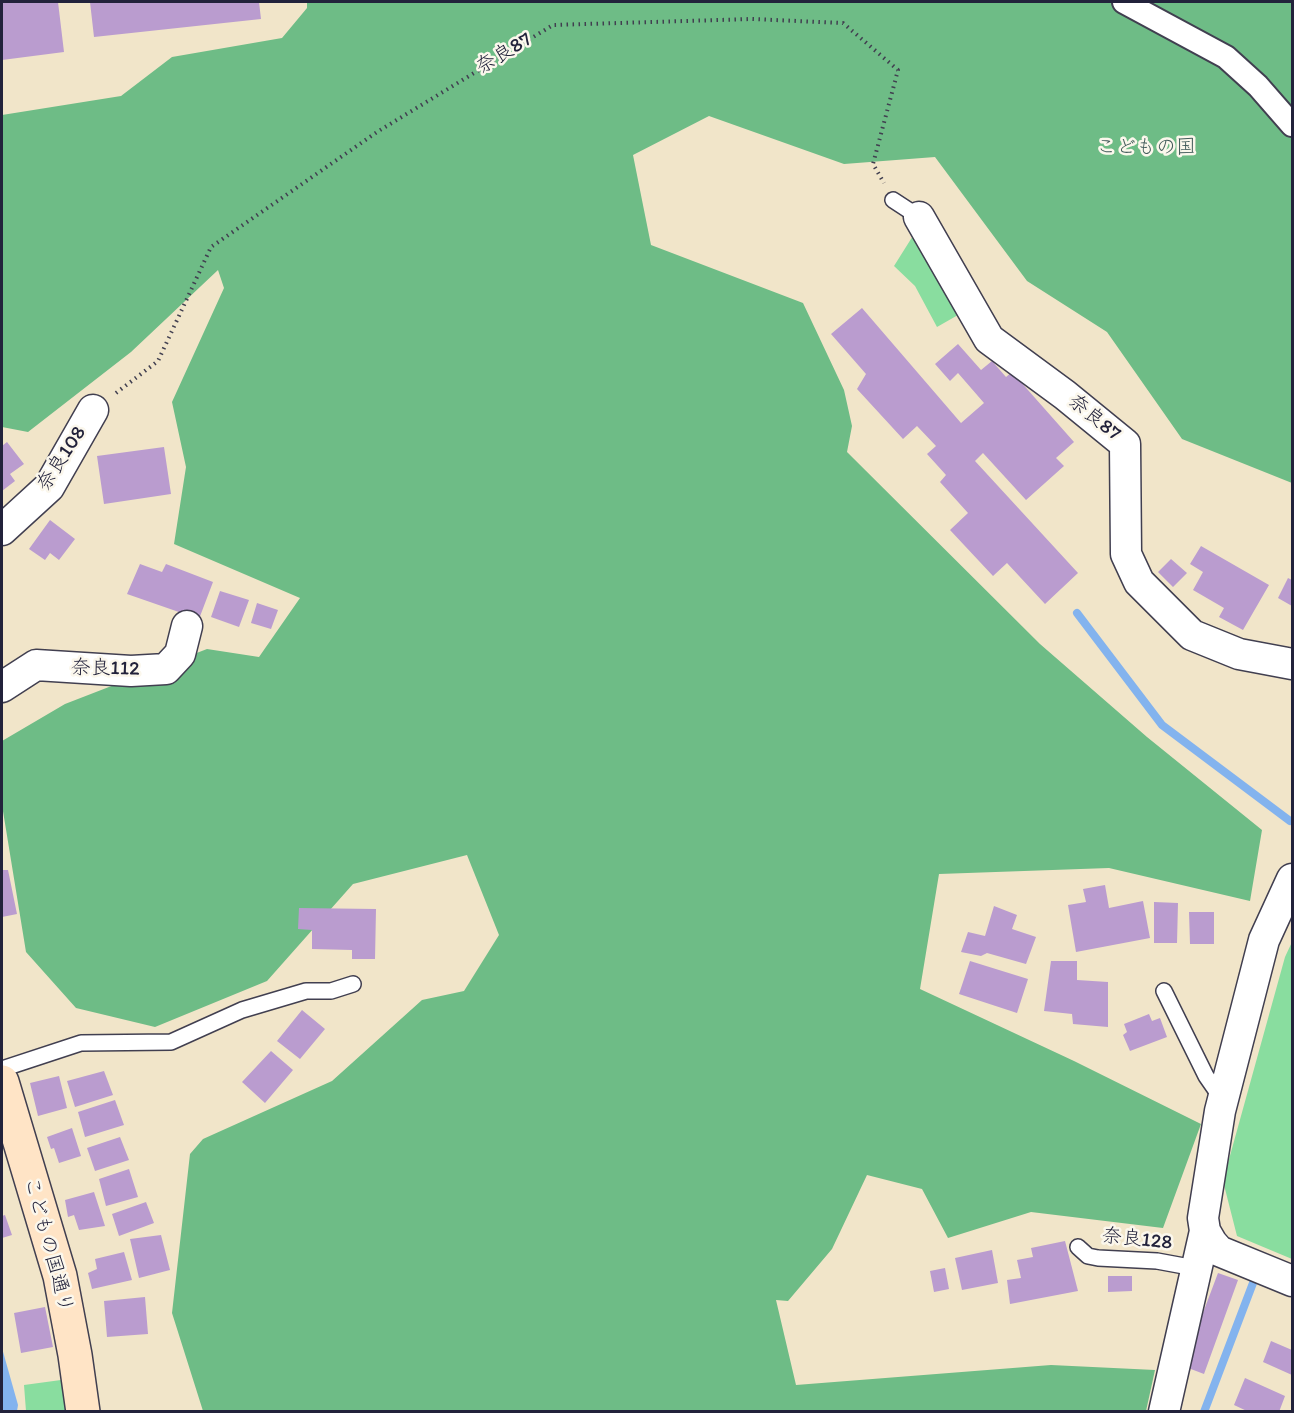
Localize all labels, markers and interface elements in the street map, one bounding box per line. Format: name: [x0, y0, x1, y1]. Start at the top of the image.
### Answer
street label: 奈良87: [472, 28, 536, 80]
park label: こどもの国: [1096, 136, 1196, 160]
street label: 奈良87: [1063, 390, 1125, 446]
street label: 奈良108: [32, 422, 92, 496]
street label: 奈良112: [70, 656, 140, 682]
street label: こどもの国通り: [18, 1174, 78, 1316]
street label: 奈良128: [1101, 1224, 1173, 1256]

